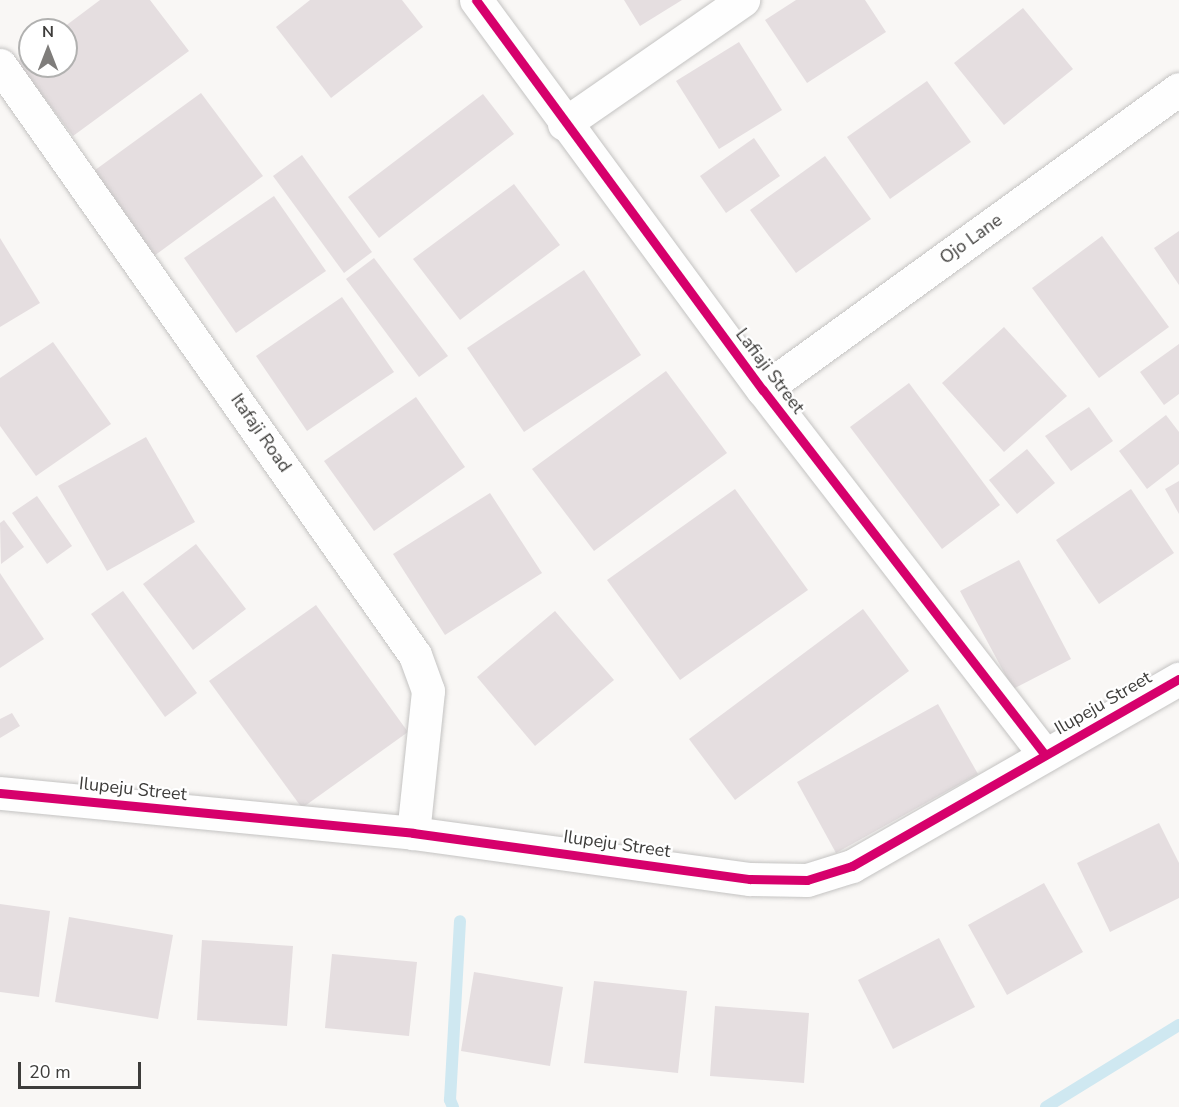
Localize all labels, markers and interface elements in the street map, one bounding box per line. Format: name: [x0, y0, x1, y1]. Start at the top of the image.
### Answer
north arrow: [18, 18, 78, 78]
text: N: [42, 21, 54, 43]
street label: Ojo Lane: [936, 209, 1006, 269]
street label: Lafiaji Street: [731, 324, 809, 418]
street label: Itafaji Road: [226, 390, 296, 476]
street label: Ilupeju Street: [1051, 667, 1155, 739]
street label: Ilupeju Street: [78, 773, 188, 805]
street label: Ilupeju Street: [562, 826, 672, 862]
scale bar: [21, 1050, 144, 1088]
text: 20 m: [29, 1060, 71, 1084]

